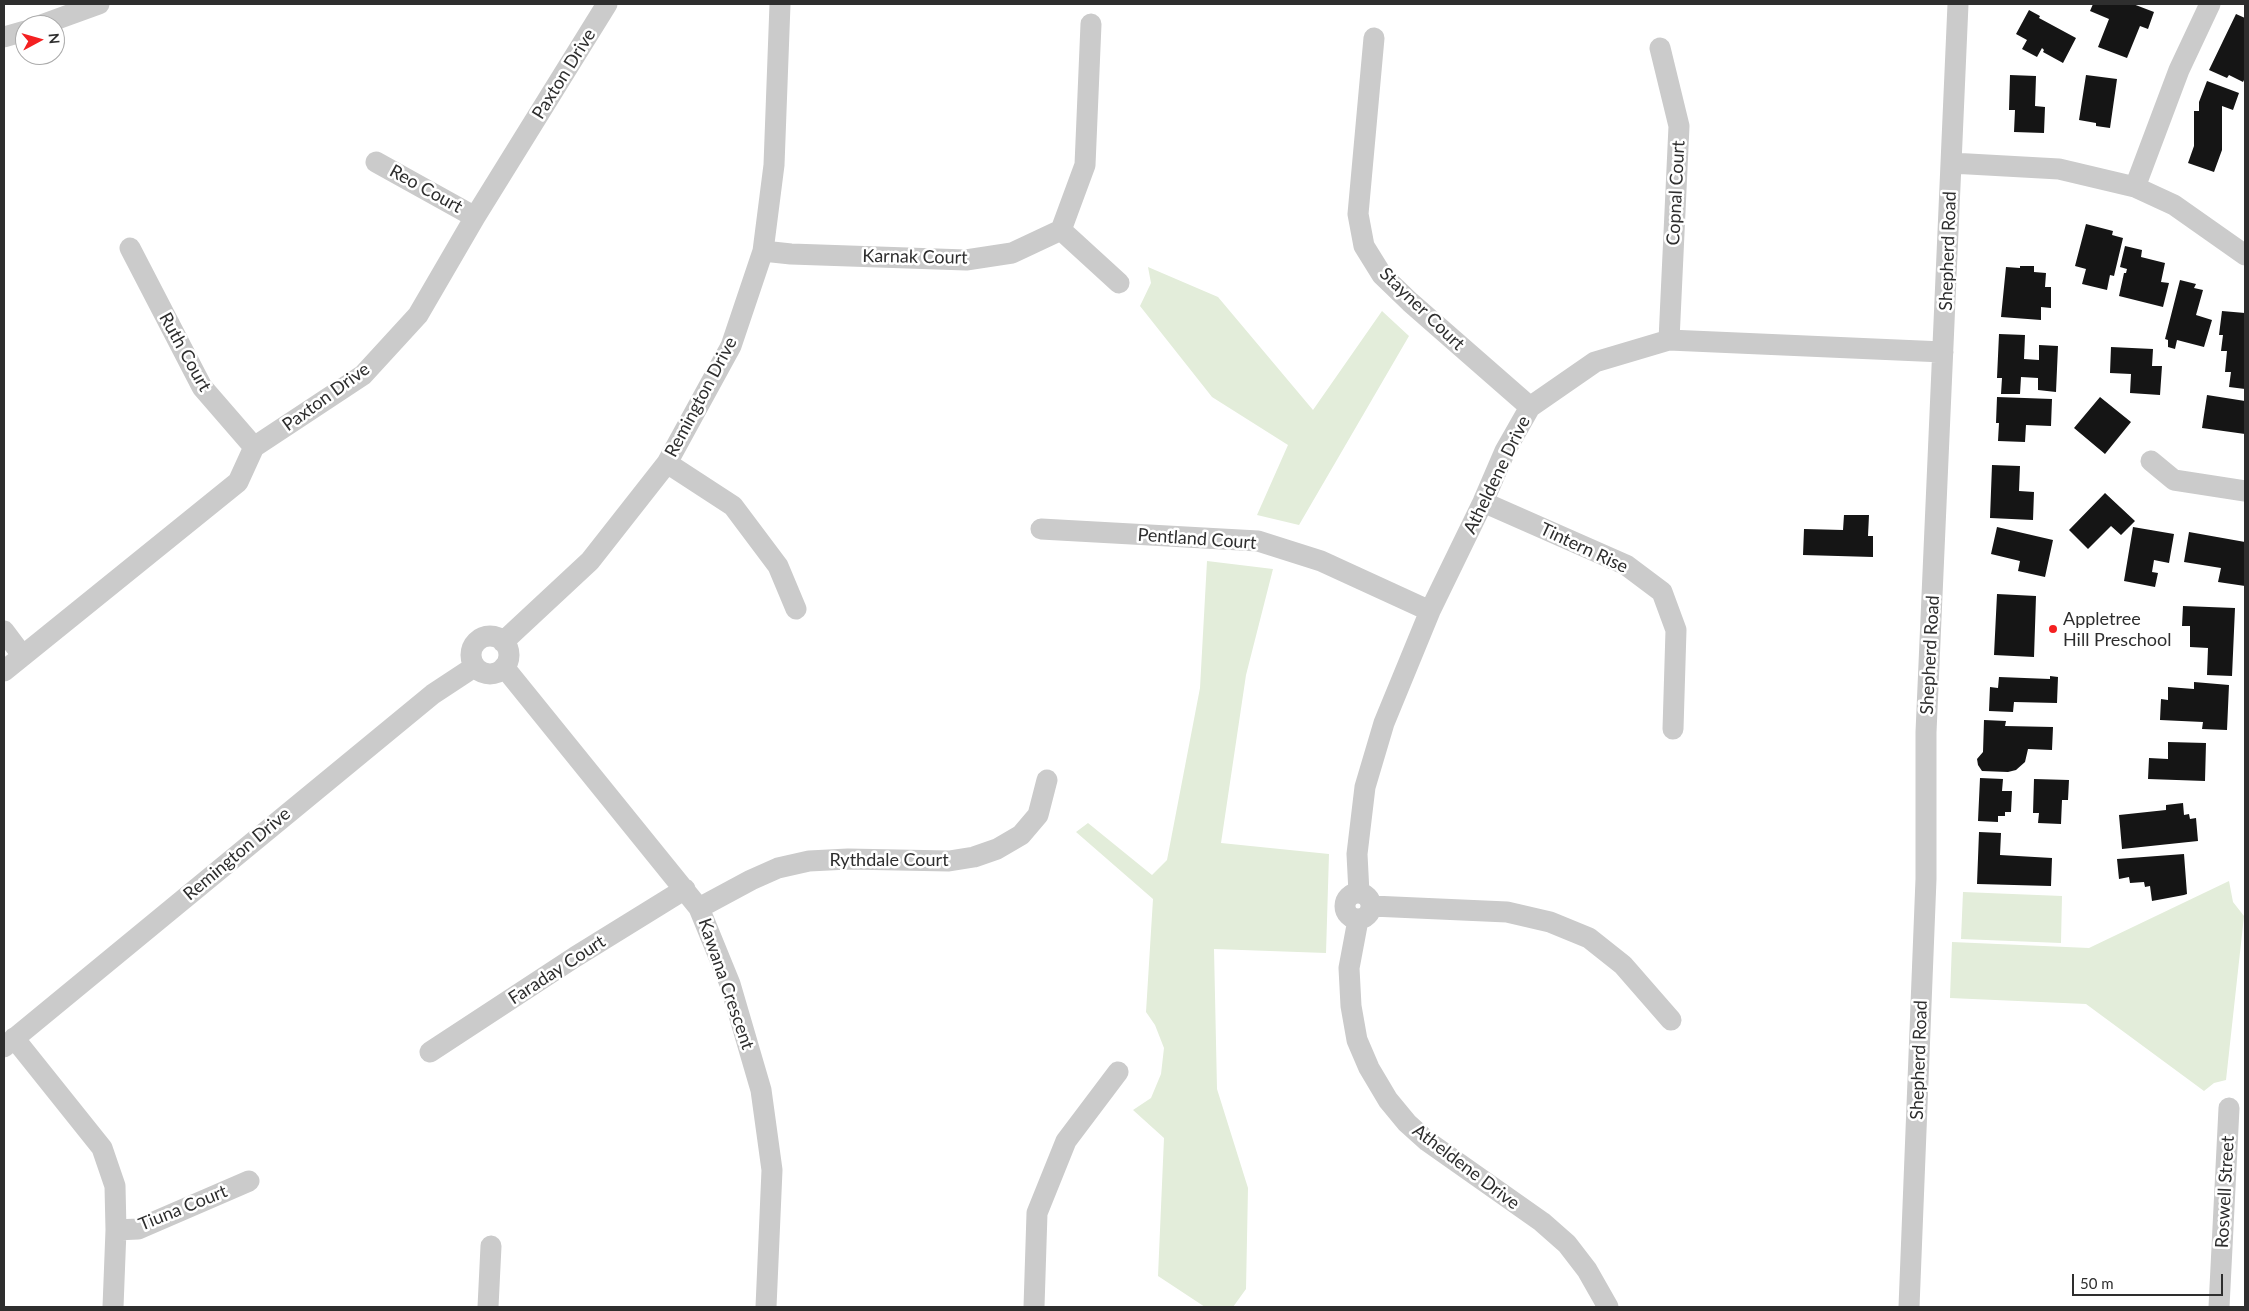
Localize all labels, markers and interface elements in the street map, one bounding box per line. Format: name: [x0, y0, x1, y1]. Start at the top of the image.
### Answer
north arrow: [15, 15, 65, 65]
street label: Paxton Drive: [528, 25, 600, 123]
text: N: [45, 32, 63, 45]
street label: Copnal Court: [1662, 140, 1690, 246]
street label: Reo Court: [386, 160, 466, 218]
street label: Shepherd Road: [1935, 191, 1961, 311]
street label: Karnak Court: [862, 245, 968, 269]
street label: Stayner Court: [1375, 263, 1469, 355]
street label: Ruth Court: [154, 309, 216, 395]
street label: Remington Drive: [660, 333, 742, 461]
street label: Paxton Drive: [278, 358, 374, 436]
street label: Atheldene Drive: [1459, 412, 1535, 538]
street label: Tintern Rise: [1537, 518, 1631, 578]
street label: Pentland Court: [1137, 524, 1257, 554]
street label: Shepherd Road: [1916, 595, 1944, 715]
place label: Appletree Hill Preschool: [2063, 608, 2171, 650]
marker: Appletree Hill Preschool: [2047, 623, 2059, 635]
street label: Remington Drive: [179, 803, 295, 905]
street label: Rythdale Court: [829, 849, 949, 871]
street label: Kawana Crescent: [693, 916, 759, 1052]
street label: Faraday Court: [505, 931, 609, 1009]
street label: Shepherd Road: [1906, 1000, 1932, 1120]
street label: Atheldene Drive: [1408, 1120, 1524, 1214]
street label: Roswell Street: [2211, 1135, 2239, 1249]
street label: Tiuna Court: [136, 1180, 230, 1236]
scale bar: [2074, 1264, 2225, 1296]
text: 50 m: [2080, 1274, 2114, 1292]

